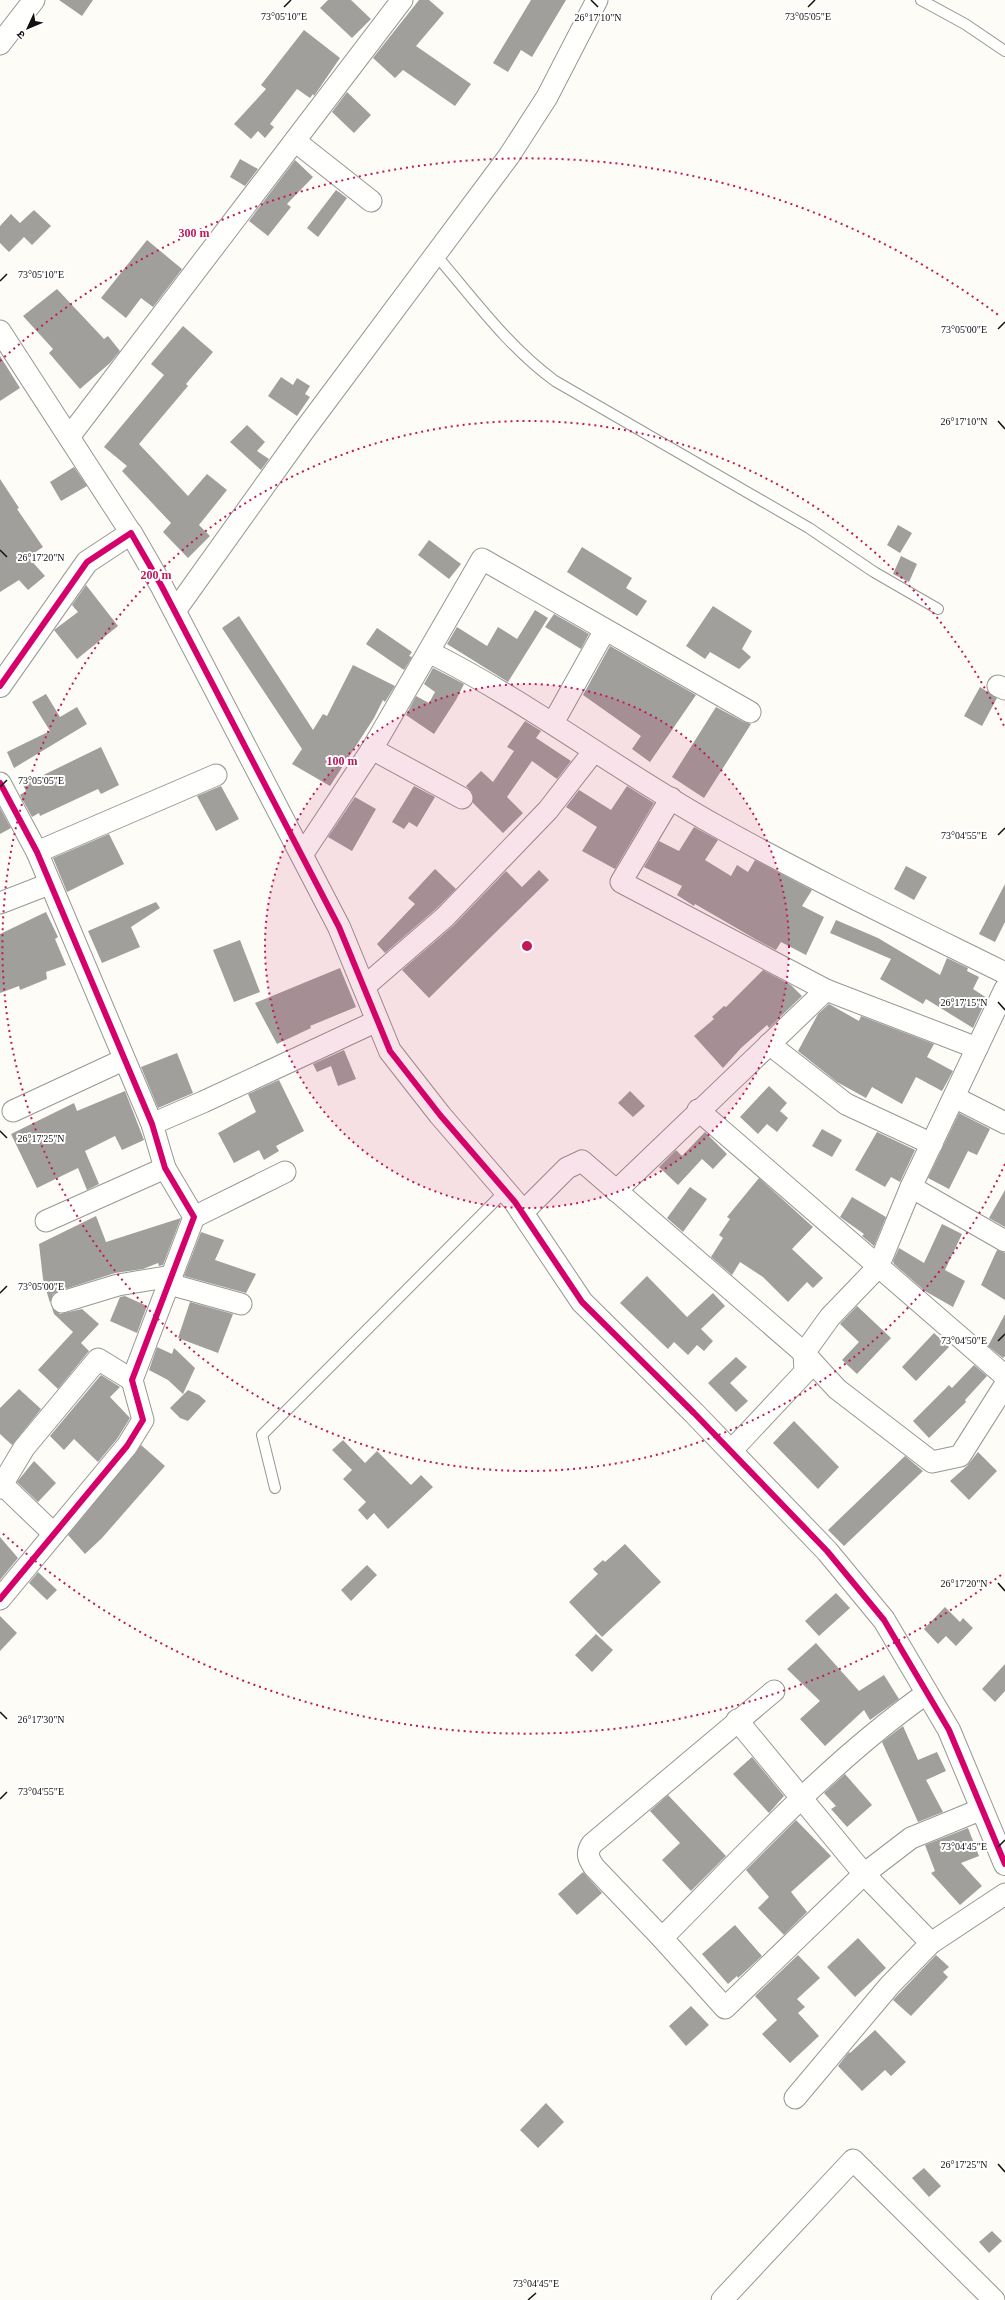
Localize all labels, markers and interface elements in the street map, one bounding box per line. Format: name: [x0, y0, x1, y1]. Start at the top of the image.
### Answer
north arrow: [8, 8, 48, 48]
text: 73°05'10"E: [261, 11, 307, 22]
text: 73°05'05"E: [785, 11, 831, 22]
text: 26°17'10"N: [574, 12, 622, 23]
text: उ: [14, 28, 27, 41]
text: 300 m: [179, 226, 210, 240]
text: 73°05'10"E: [18, 269, 64, 280]
text: 73°05'00"E: [941, 324, 987, 335]
text: 26°17'10"N: [940, 416, 988, 427]
text: 26°17'20"N: [17, 552, 65, 563]
text: 200 m: [141, 568, 172, 582]
text: 100 m: [327, 754, 358, 768]
text: 73°05'05"E: [18, 775, 64, 786]
text: 73°04'55"E: [941, 830, 987, 841]
centre of rings: [520, 939, 534, 953]
text: 26°17'15"N: [940, 997, 988, 1008]
text: 26°17'25"N: [17, 1133, 65, 1144]
text: 73°05'00"E: [18, 1281, 64, 1292]
text: 73°04'50"E: [941, 1335, 987, 1346]
text: 26°17'20"N: [940, 1578, 988, 1589]
text: 26°17'30"N: [17, 1714, 65, 1725]
text: 73°04'55"E: [18, 1786, 64, 1797]
text: 73°04'45"E: [941, 1841, 987, 1852]
text: 26°17'25"N: [940, 2159, 988, 2170]
text: 73°04'45"E: [513, 2278, 559, 2289]

